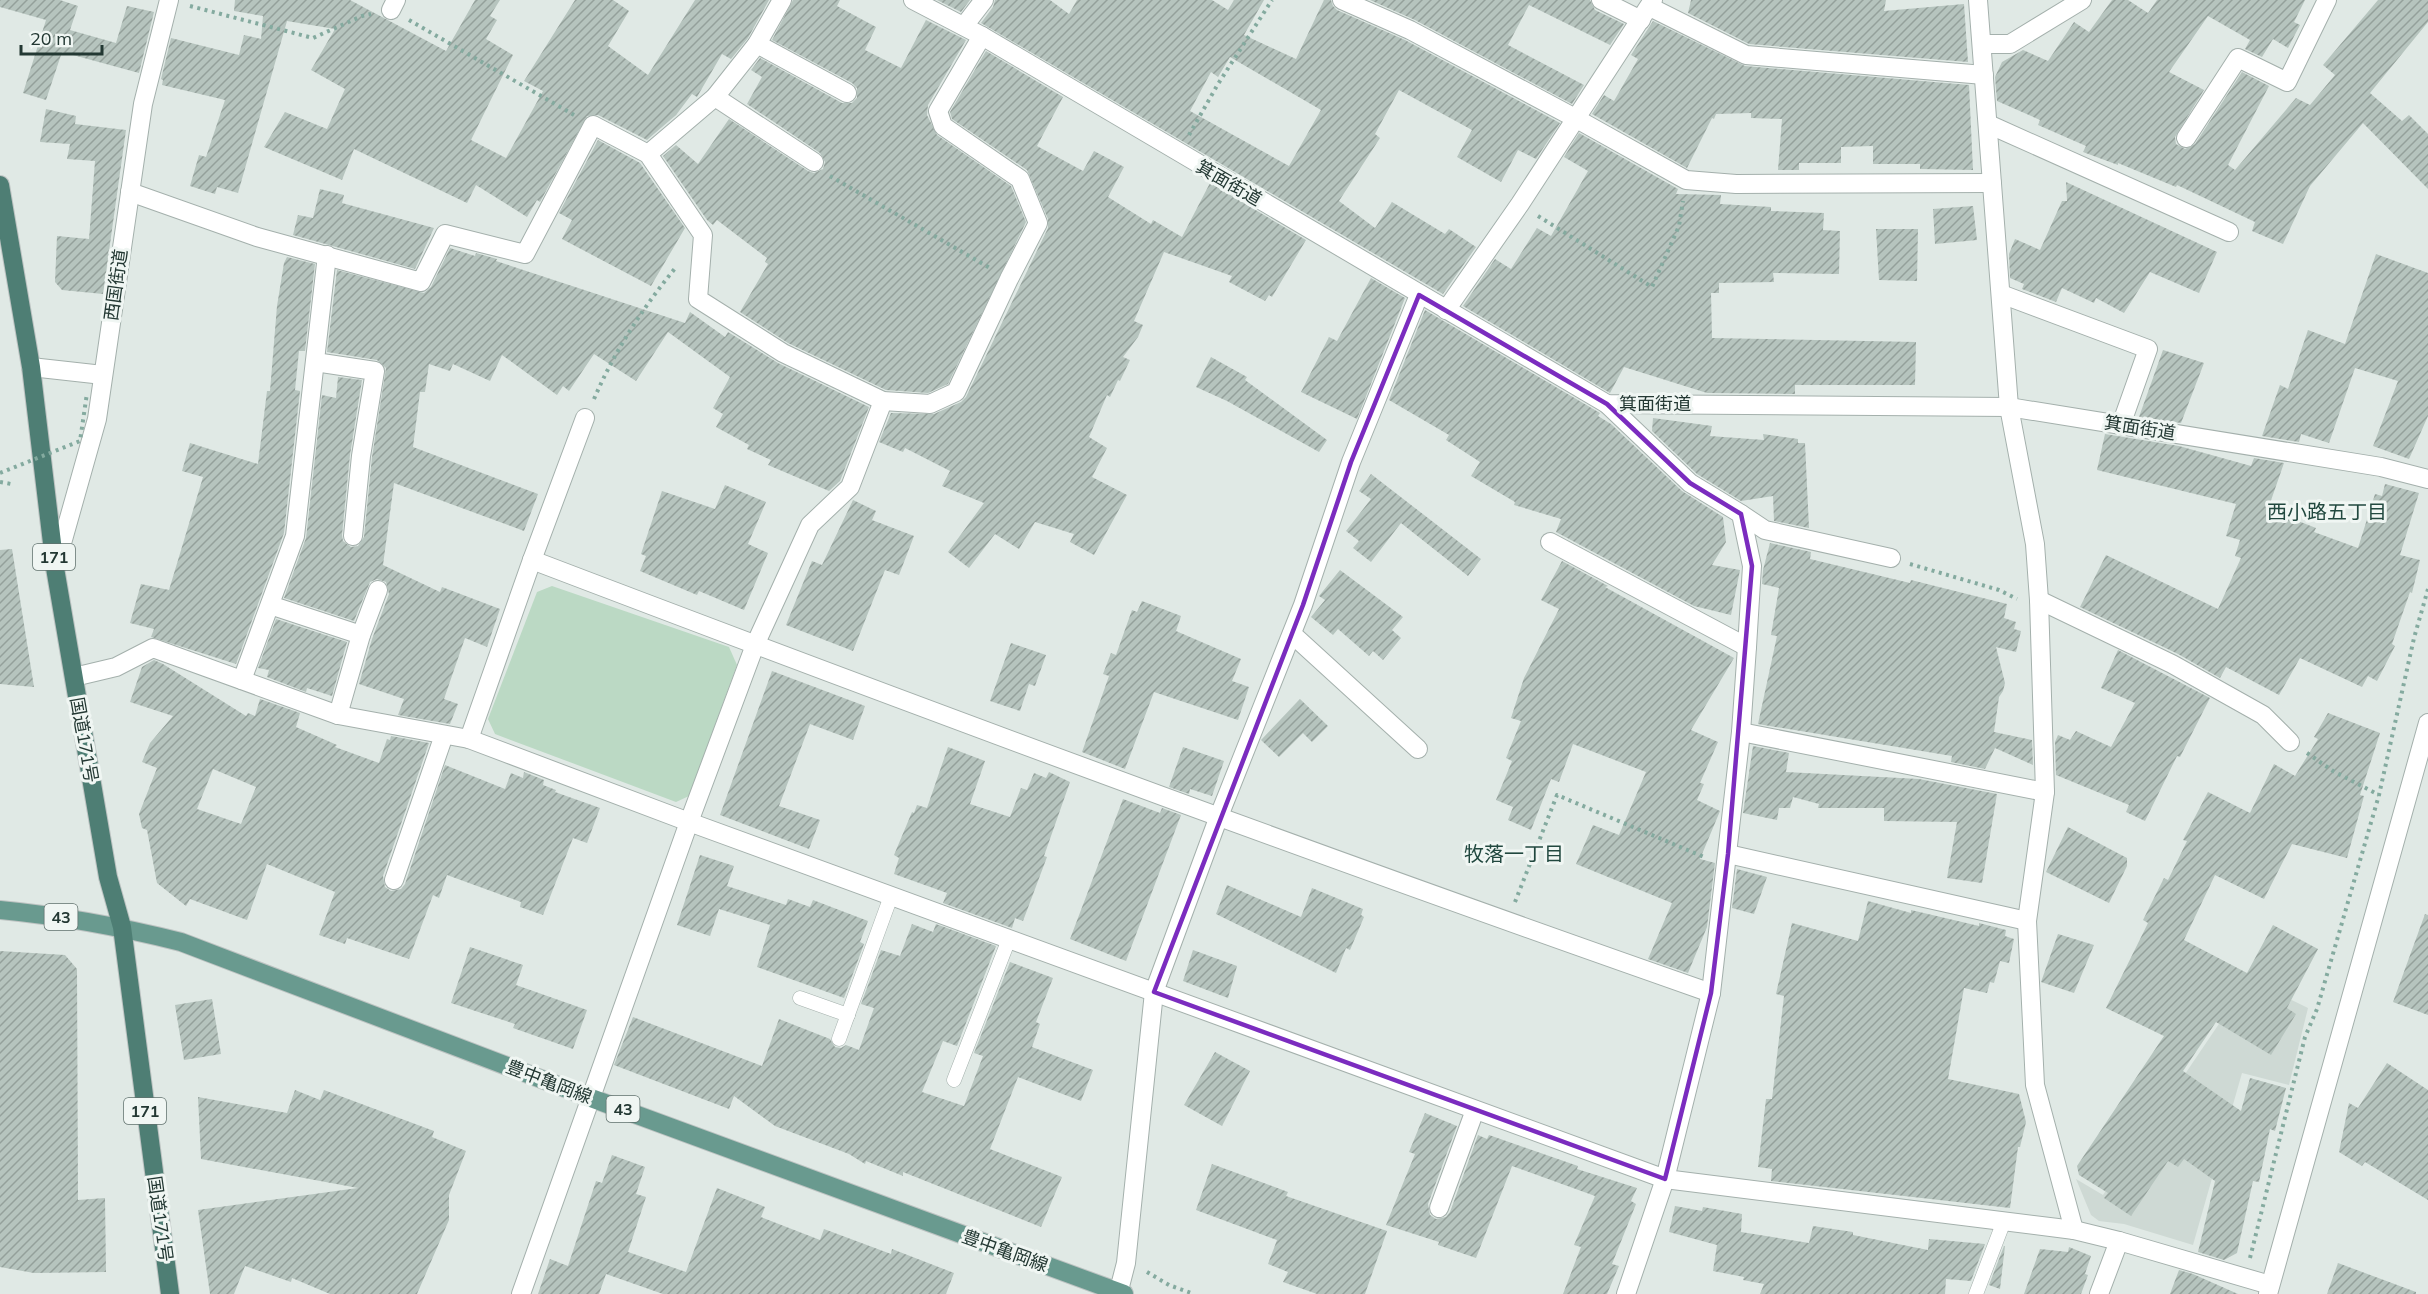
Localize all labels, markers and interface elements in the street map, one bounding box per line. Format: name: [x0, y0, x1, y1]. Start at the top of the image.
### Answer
scale bar: [21, 18, 102, 56]
text: 20 m: [30, 27, 72, 50]
street label: 箕面街道: [1192, 155, 1266, 211]
street label: 西国街道: [99, 248, 132, 322]
street label: 箕面街道: [1619, 392, 1691, 415]
street label: 箕面街道: [2103, 411, 2177, 444]
district label: 西小路五丁目: [2267, 499, 2387, 524]
road number: 171: [33, 544, 75, 570]
street label: 国道171号: [66, 695, 103, 784]
district label: 牧落一丁目: [1464, 841, 1564, 866]
road number: 43: [44, 904, 78, 930]
street label: 豊中亀岡線: [503, 1055, 595, 1108]
road number: 43: [606, 1096, 640, 1122]
road number: 171: [124, 1098, 166, 1124]
street label: 国道171号: [143, 1175, 178, 1263]
street label: 豊中亀岡線: [959, 1224, 1051, 1277]

